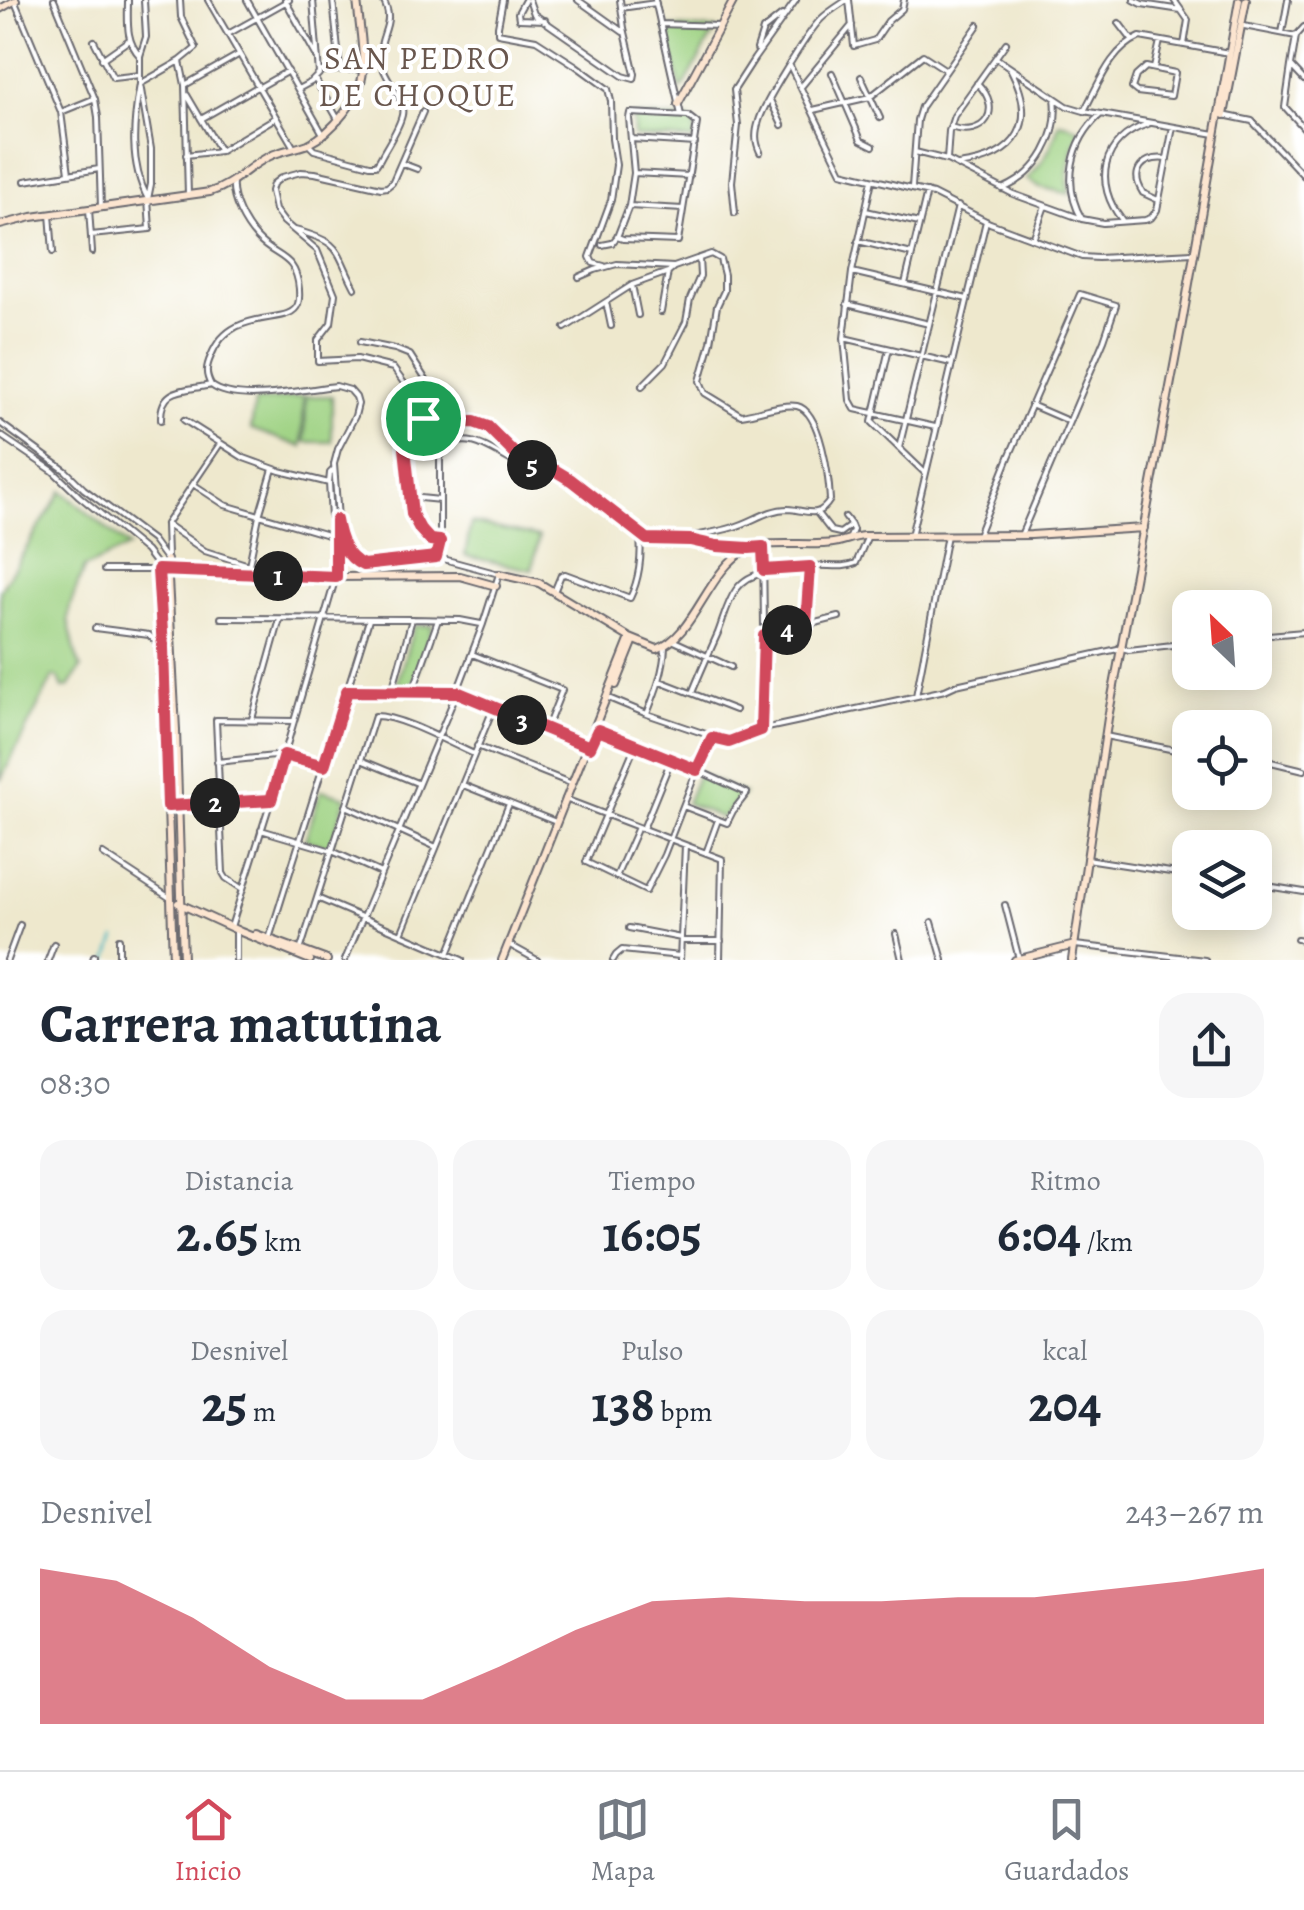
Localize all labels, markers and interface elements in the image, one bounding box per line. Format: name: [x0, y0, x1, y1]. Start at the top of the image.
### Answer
district label: SAN PEDRO DE CHOQUE: [318, 36, 518, 117]
pin: [381, 376, 466, 461]
icon: arrive: [396, 391, 451, 446]
pin: 5: [507, 440, 557, 490]
text: 5: [526, 446, 538, 484]
pin: 1: [253, 551, 303, 601]
text: 1: [273, 557, 283, 595]
north arrow: [1172, 590, 1272, 690]
map controls: [1172, 590, 1272, 930]
pin: 4: [762, 605, 812, 655]
text: 4: [780, 611, 794, 649]
pin: 3: [497, 695, 547, 745]
text: 3: [516, 701, 528, 739]
button: locate: [1172, 710, 1272, 810]
pin: 2: [190, 778, 240, 828]
text: 2: [208, 784, 222, 822]
button: layers: [1172, 830, 1272, 930]
text: Carrera matutina: [40, 986, 441, 1061]
button: share: [1159, 993, 1264, 1098]
text: 08:30: [40, 1061, 111, 1105]
text: Distancia: [184, 1162, 294, 1200]
text: Tiempo: [609, 1162, 695, 1200]
text: Ritmo: [1029, 1162, 1101, 1200]
text: 2.65: [176, 1200, 259, 1268]
text: 16:05: [602, 1200, 702, 1268]
text: 6:04: [997, 1200, 1081, 1268]
text: km: [259, 1223, 302, 1261]
text: /km: [1081, 1223, 1133, 1261]
text: Desnivel: [190, 1332, 288, 1370]
text: Pulso: [621, 1332, 683, 1370]
text: kcal: [1043, 1332, 1087, 1370]
text: 25: [202, 1370, 247, 1438]
text: 138: [591, 1370, 655, 1438]
text: 204: [1029, 1370, 1101, 1438]
text: m: [247, 1393, 276, 1431]
text: bpm: [655, 1393, 713, 1431]
text: Desnivel: [40, 1490, 152, 1534]
text: 243–267 m: [1125, 1490, 1264, 1534]
tab: Inicio: [175, 1792, 241, 1890]
tab: Mapa: [591, 1792, 655, 1890]
tab: Guardados: [1004, 1792, 1129, 1890]

